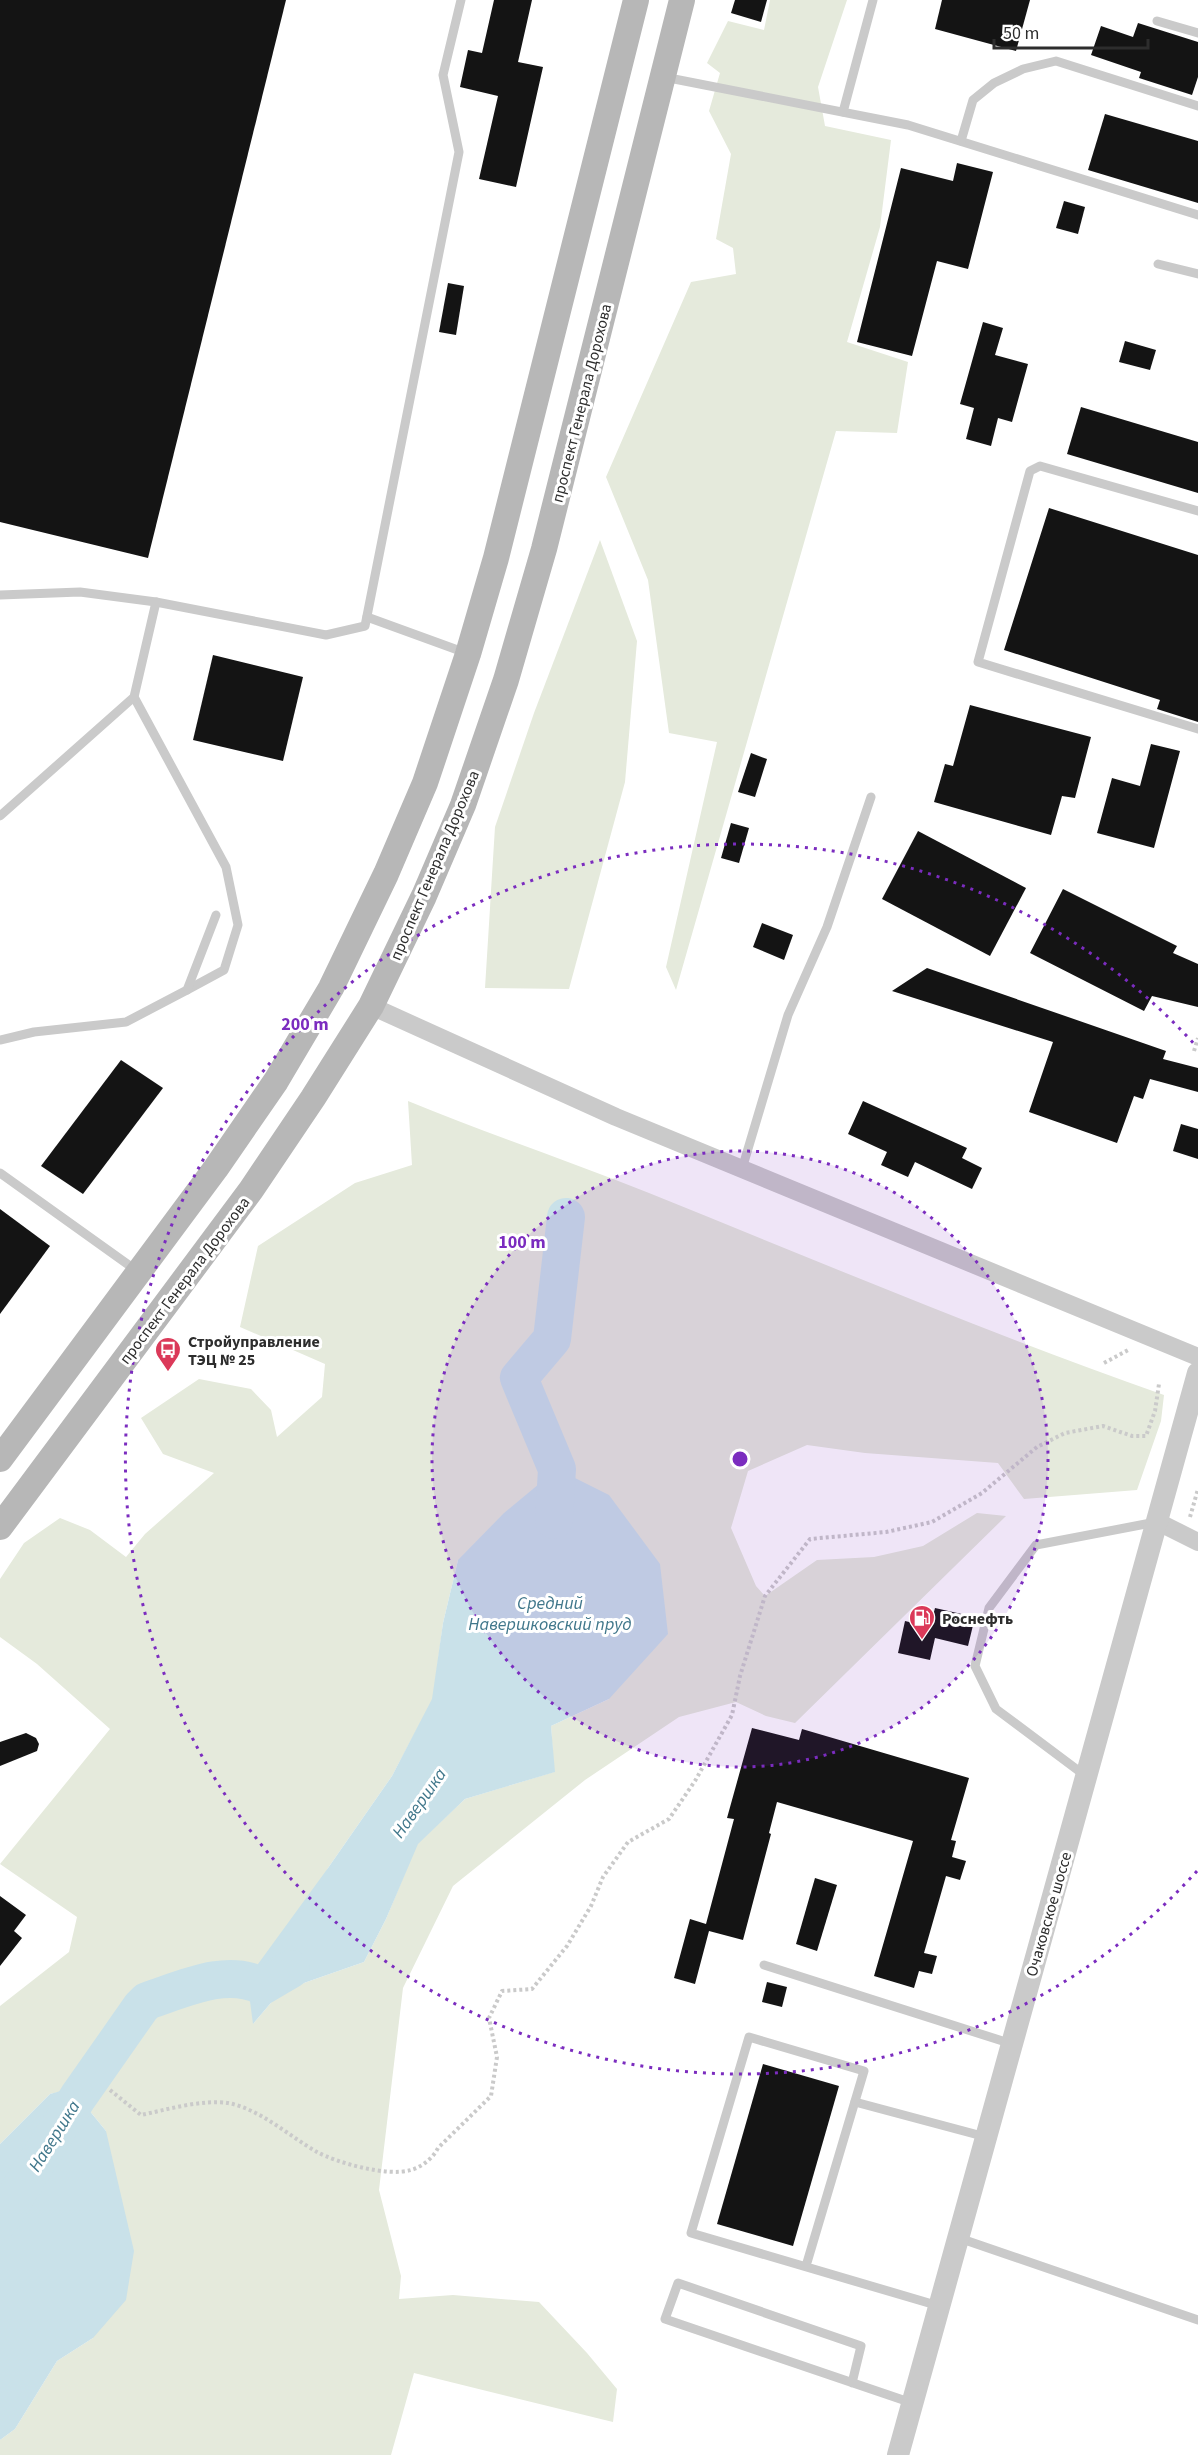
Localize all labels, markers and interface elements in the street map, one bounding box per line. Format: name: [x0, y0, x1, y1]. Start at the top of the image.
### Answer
scale bar: [994, 12, 1148, 50]
text: 50 m: [1003, 21, 1039, 46]
street label: проспект Генерала Дорохова: [547, 301, 617, 505]
street label: проспект Генерала Дорохова: [385, 767, 485, 964]
text: 200 m: [281, 1012, 329, 1037]
street label: проспект Генерала Дорохова: [115, 1192, 255, 1369]
text: 100 m: [498, 1230, 546, 1255]
place label: Стройуправление ТЭЦ № 25: [188, 1331, 320, 1371]
bus stop icon: Стройуправление ТЭЦ № 25: [153, 1335, 183, 1373]
centre of rings: [730, 1449, 750, 1469]
water label: Средний Навершковский пруд: [468, 1591, 632, 1637]
fuel station icon: Роснефть: [907, 1603, 937, 1641]
place label: Роснефть: [942, 1608, 1013, 1630]
water label: Навершка: [386, 1763, 453, 1843]
street label: Очаковское шоссе: [1021, 1849, 1077, 1979]
water label: Навершка: [23, 2095, 86, 2177]

